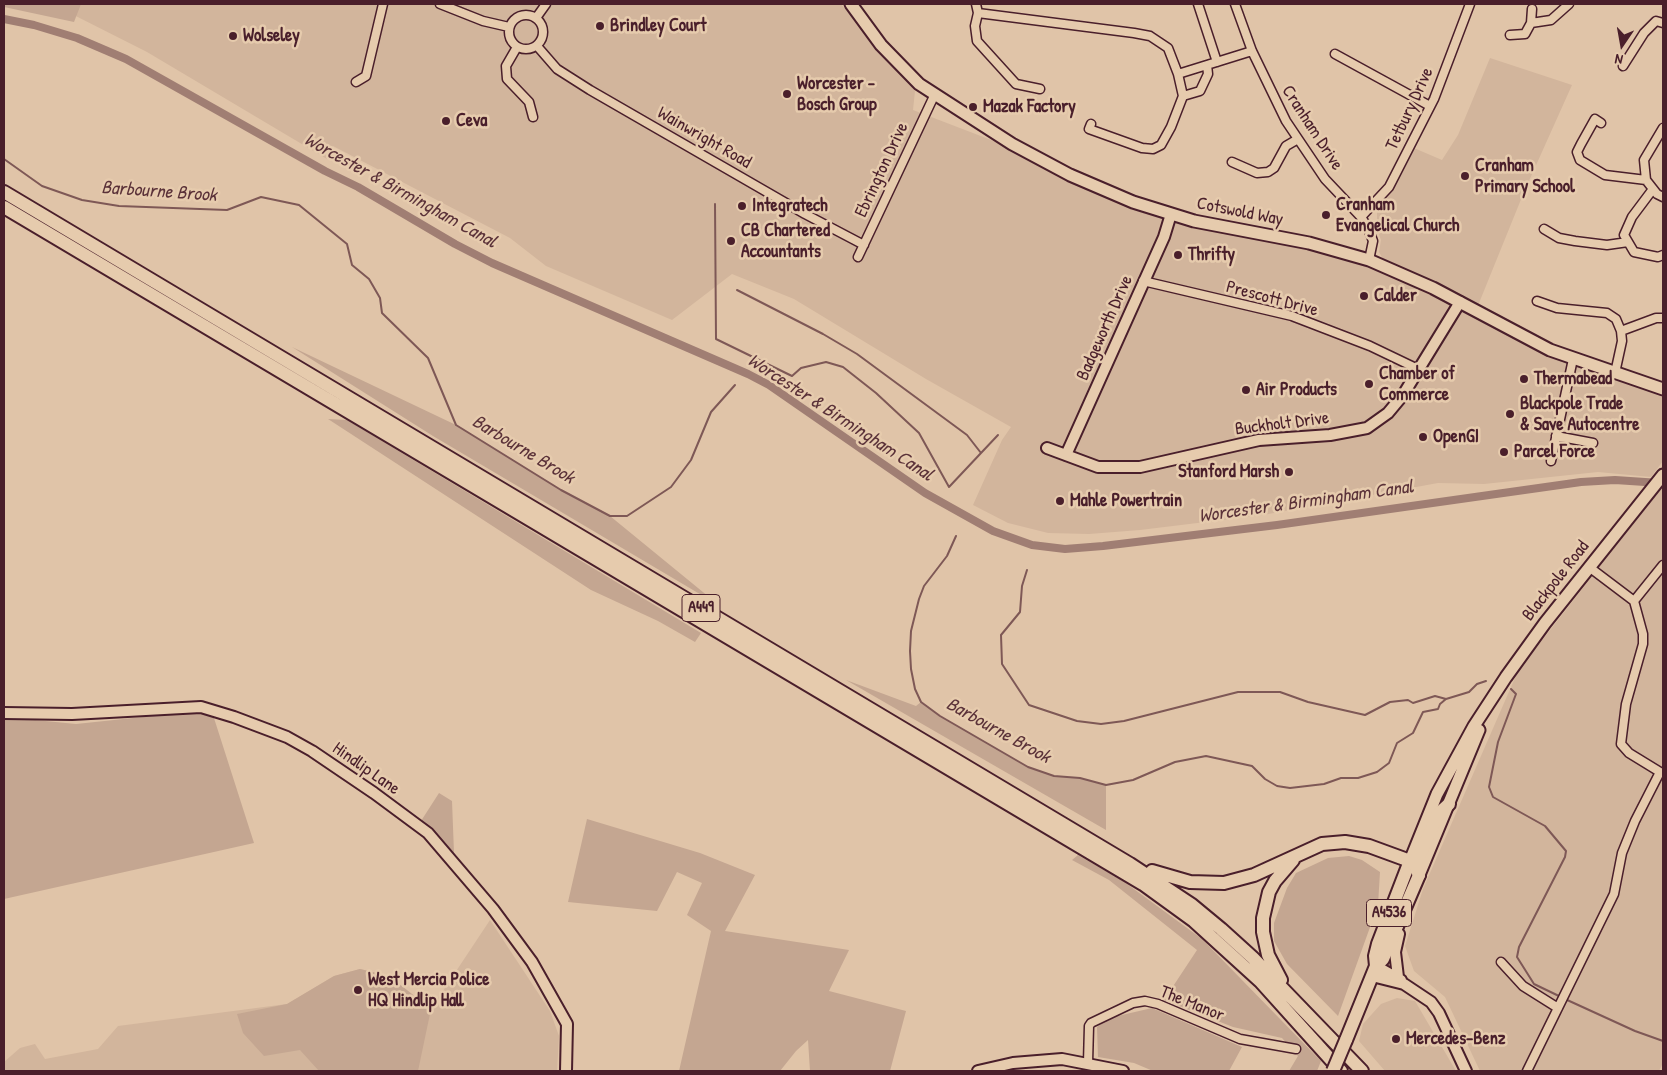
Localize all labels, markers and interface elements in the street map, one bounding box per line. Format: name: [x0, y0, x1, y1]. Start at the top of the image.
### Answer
place label: Brindley Court: [610, 15, 706, 37]
marker: Brindley Court: [594, 20, 606, 32]
north arrow: [1597, 20, 1647, 70]
place label: Wolseley: [243, 25, 300, 47]
marker: Wolseley: [227, 30, 239, 42]
text: N: [1613, 50, 1624, 70]
street label: Tetbury Drive: [1381, 64, 1439, 154]
place label: Worcester - Bosch Group: [797, 73, 877, 116]
street label: Cranham Drive: [1277, 82, 1347, 174]
marker: Worcester - Bosch Group: [781, 88, 793, 100]
place label: Mazak Factory: [983, 96, 1076, 118]
marker: Mazak Factory: [967, 101, 979, 113]
street label: Wainwright Road: [653, 102, 755, 174]
place label: Ceva: [456, 110, 487, 132]
marker: Ceva: [440, 115, 452, 127]
street label: Ebrington Drive: [851, 119, 913, 221]
water label: Worcester & Birmingham Canal: [300, 129, 500, 253]
place label: Cranham Primary School: [1475, 155, 1575, 198]
marker: Cranham Primary School: [1459, 170, 1471, 182]
water label: Barbourne Brook: [101, 177, 217, 207]
street label: Cotswold Way: [1195, 193, 1285, 231]
place label: Cranham Evangelical Church: [1336, 194, 1459, 236]
place label: Integratech: [752, 195, 828, 217]
marker: Integratech: [736, 200, 748, 212]
marker: Cranham Evangelical Church: [1320, 209, 1332, 221]
place label: CB Chartered Accountants: [741, 220, 830, 262]
marker: CB Chartered Accountants: [725, 235, 737, 247]
place label: Thrifty: [1188, 244, 1235, 266]
marker: Thrifty: [1172, 249, 1184, 261]
street label: Badgeworth Drive: [1072, 272, 1138, 384]
street label: Prescott Drive: [1224, 276, 1320, 322]
place label: Calder: [1374, 285, 1417, 307]
marker: Calder: [1358, 290, 1370, 302]
water label: Worcester & Birmingham Canal: [743, 350, 937, 486]
place label: Chamber of Commerce: [1379, 363, 1455, 406]
place label: Thermabead: [1534, 368, 1612, 390]
marker: Thermabead: [1518, 373, 1530, 385]
marker: Chamber of Commerce: [1363, 378, 1375, 390]
place label: Air Products: [1256, 379, 1337, 401]
marker: Air Products: [1240, 384, 1252, 396]
place label: Blackpole Trade & Save Autocentre: [1520, 393, 1640, 436]
street label: Buckholt Drive: [1234, 408, 1330, 440]
marker: Blackpole Trade & Save Autocentre: [1504, 408, 1516, 420]
water label: Barbourne Brook: [468, 410, 578, 490]
place label: OpenGI: [1433, 426, 1479, 448]
marker: OpenGI: [1417, 431, 1429, 443]
place label: Parcel Force: [1514, 441, 1595, 463]
marker: Parcel Force: [1498, 446, 1510, 458]
place label: Stanford Marsh: [1178, 461, 1279, 483]
marker: Stanford Marsh: [1283, 466, 1295, 478]
water label: Worcester & Birmingham Canal: [1197, 476, 1415, 528]
place label: Mahle Powertrain: [1070, 490, 1182, 512]
marker: Mahle Powertrain: [1054, 495, 1066, 507]
street label: Blackpole Road: [1518, 537, 1594, 625]
road number: A449: [682, 594, 720, 622]
water label: Barbourne Brook: [942, 693, 1054, 769]
street label: Hindlip Lane: [328, 738, 404, 800]
road number: A4536: [1366, 900, 1412, 926]
place label: West Mercia Police HQ Hindlip Hall: [368, 969, 489, 1012]
street label: The Manor: [1157, 981, 1227, 1027]
marker: West Mercia Police HQ Hindlip Hall: [352, 984, 364, 996]
place label: Mercedes-Benz: [1406, 1028, 1505, 1050]
marker: Mercedes-Benz: [1390, 1033, 1402, 1045]

